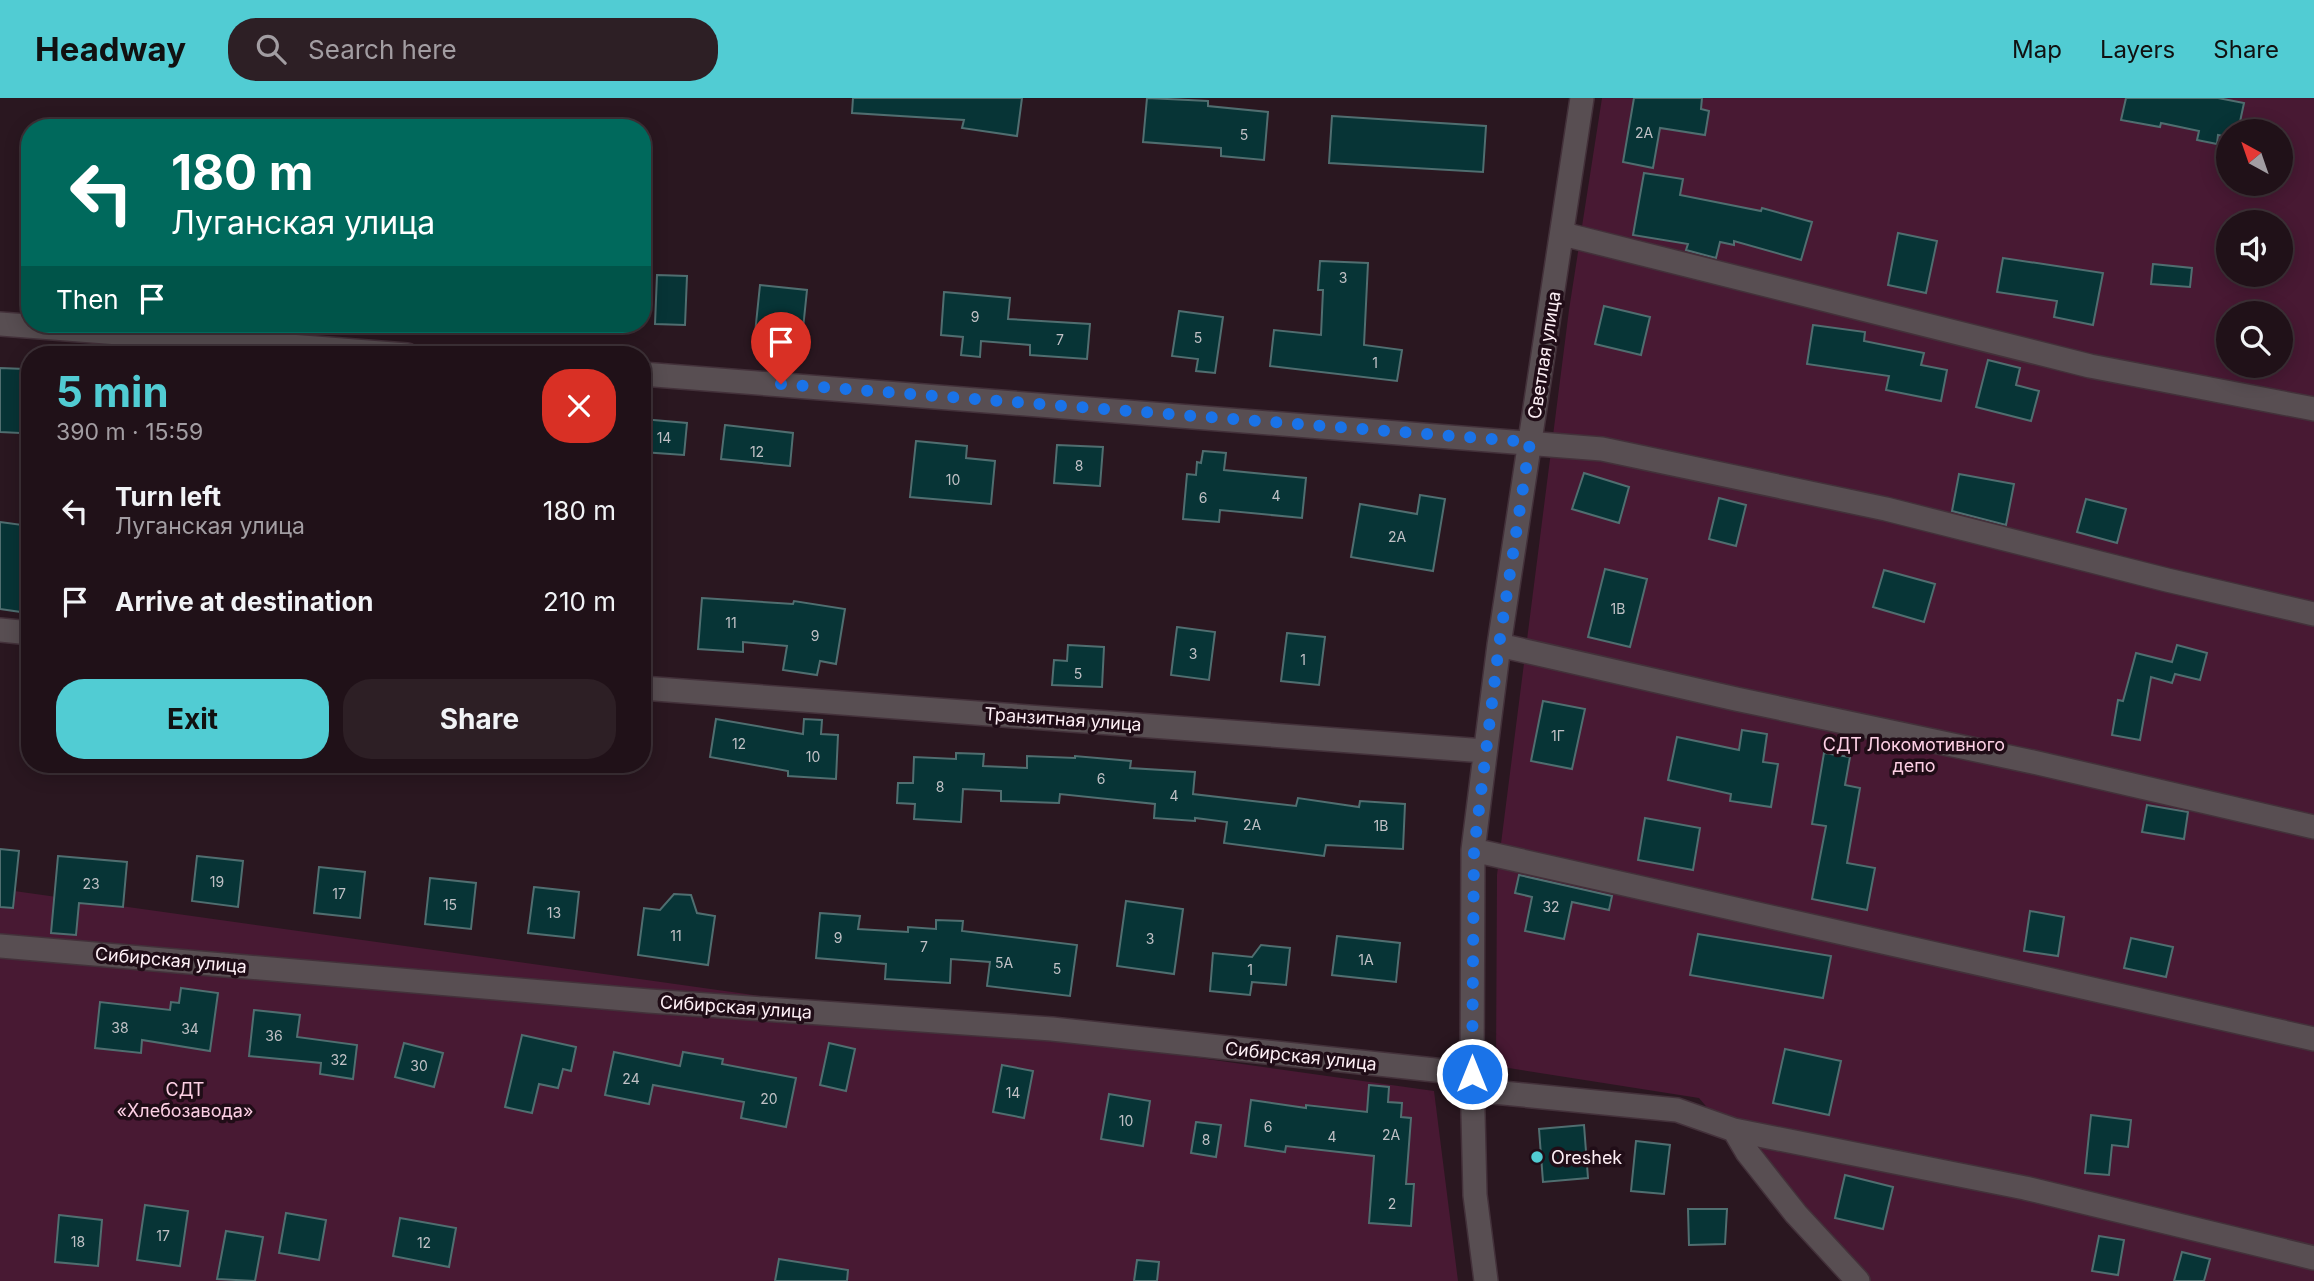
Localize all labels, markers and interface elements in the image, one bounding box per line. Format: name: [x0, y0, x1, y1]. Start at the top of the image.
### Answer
search box: [228, 18, 718, 81]
text: Headway: [35, 29, 186, 69]
icon: search: [252, 30, 290, 68]
text: Search here: [308, 34, 457, 65]
text: Map: [2012, 35, 2062, 64]
text: Layers: [2100, 35, 2175, 64]
text: Share: [2213, 35, 2279, 64]
north arrow: [2216, 119, 2292, 196]
map controls: [2216, 119, 2293, 378]
house number: 2А: [1635, 124, 1653, 141]
house number: 5: [1240, 126, 1248, 143]
text: 180 m: [171, 143, 313, 202]
icon: left: [56, 147, 147, 238]
text: Луганская улица: [171, 203, 435, 242]
button: sound: [2216, 210, 2293, 287]
house number: 3: [1339, 269, 1347, 286]
icon: arrive: [133, 280, 171, 318]
text: Then: [56, 284, 119, 315]
street label: Светлая улица: [1524, 290, 1564, 420]
button: search: [2216, 301, 2293, 378]
house number: 9: [971, 308, 979, 325]
pin: [751, 312, 811, 384]
icon: arrive: [762, 323, 800, 361]
house number: 5: [1194, 329, 1202, 346]
house number: 7: [1056, 331, 1064, 348]
house number: 1: [1372, 354, 1378, 371]
text: 5 min: [56, 366, 169, 417]
button: close: [542, 369, 616, 443]
text: 390 m · 15:59: [56, 418, 203, 446]
house number: 14: [657, 429, 671, 446]
house number: 12: [750, 443, 764, 460]
house number: 8: [1075, 457, 1083, 474]
house number: 10: [946, 471, 960, 488]
text: Turn left: [115, 481, 221, 512]
house number: 4: [1271, 487, 1281, 504]
house number: 6: [1199, 489, 1207, 506]
icon: left: [56, 492, 94, 530]
text: 180 m: [543, 495, 616, 526]
text: Луганская улица: [115, 512, 305, 540]
house number: 2А: [1388, 528, 1406, 545]
icon: arrive: [56, 583, 94, 621]
text: Arrive at destination: [115, 586, 374, 617]
text: 210 m: [543, 586, 616, 617]
house number: 1В: [1611, 600, 1625, 617]
house number: 11: [725, 614, 737, 631]
house number: 9: [811, 627, 819, 644]
house number: 3: [1189, 645, 1197, 662]
house number: 1: [1300, 651, 1306, 668]
house number: 5: [1074, 665, 1082, 682]
button: Exit: [56, 679, 329, 759]
button: Share: [343, 679, 616, 759]
street label: Транзитная улица: [984, 703, 1142, 735]
house number: 1Г: [1551, 727, 1565, 744]
park label: СДТ Локомотивного депо: [1823, 734, 2005, 776]
house number: 12: [732, 735, 746, 752]
house number: 10: [806, 748, 820, 765]
house number: 6: [1097, 770, 1105, 787]
house number: 8: [936, 778, 944, 795]
house number: 4: [1169, 787, 1179, 804]
house number: 2А: [1243, 816, 1261, 833]
house number: 1В: [1374, 817, 1388, 834]
house number: 19: [210, 873, 224, 890]
house number: 23: [82, 875, 100, 892]
house number: 17: [332, 885, 346, 902]
house number: 15: [443, 896, 457, 913]
house number: 32: [1542, 898, 1560, 915]
house number: 13: [547, 904, 561, 921]
house number: 11: [670, 927, 682, 944]
house number: 9: [834, 929, 842, 946]
house number: 3: [1146, 930, 1154, 947]
house number: 7: [920, 938, 928, 955]
street label: Сибирская улица: [94, 943, 248, 977]
house number: 1А: [1358, 951, 1374, 968]
house number: 5А: [995, 954, 1013, 971]
house number: 5: [1053, 960, 1061, 977]
house number: 1: [1247, 961, 1253, 978]
street label: Сибирская улица: [659, 991, 813, 1023]
house number: 38: [111, 1019, 129, 1036]
house number: 34: [181, 1020, 199, 1037]
house number: 36: [265, 1027, 283, 1044]
position arrow: [1435, 1037, 1509, 1111]
street label: Сибирская улица: [1224, 1038, 1378, 1074]
house number: 32: [330, 1051, 348, 1068]
house number: 30: [410, 1057, 428, 1074]
house number: 24: [622, 1070, 640, 1087]
park label: СДТ «Хлебозавода»: [117, 1079, 253, 1121]
house number: 14: [1006, 1084, 1020, 1101]
house number: 20: [760, 1090, 778, 1107]
house number: 10: [1119, 1112, 1133, 1129]
house number: 6: [1264, 1118, 1272, 1135]
house number: 2А: [1382, 1126, 1400, 1143]
house number: 4: [1327, 1128, 1337, 1145]
house number: 8: [1202, 1131, 1210, 1148]
place label: Oreshek: [1551, 1147, 1622, 1168]
marker: Oreshek: [1529, 1149, 1545, 1165]
house number: 2: [1388, 1195, 1396, 1212]
house number: 17: [156, 1227, 170, 1244]
house number: 18: [71, 1233, 85, 1250]
house number: 12: [417, 1234, 431, 1251]

